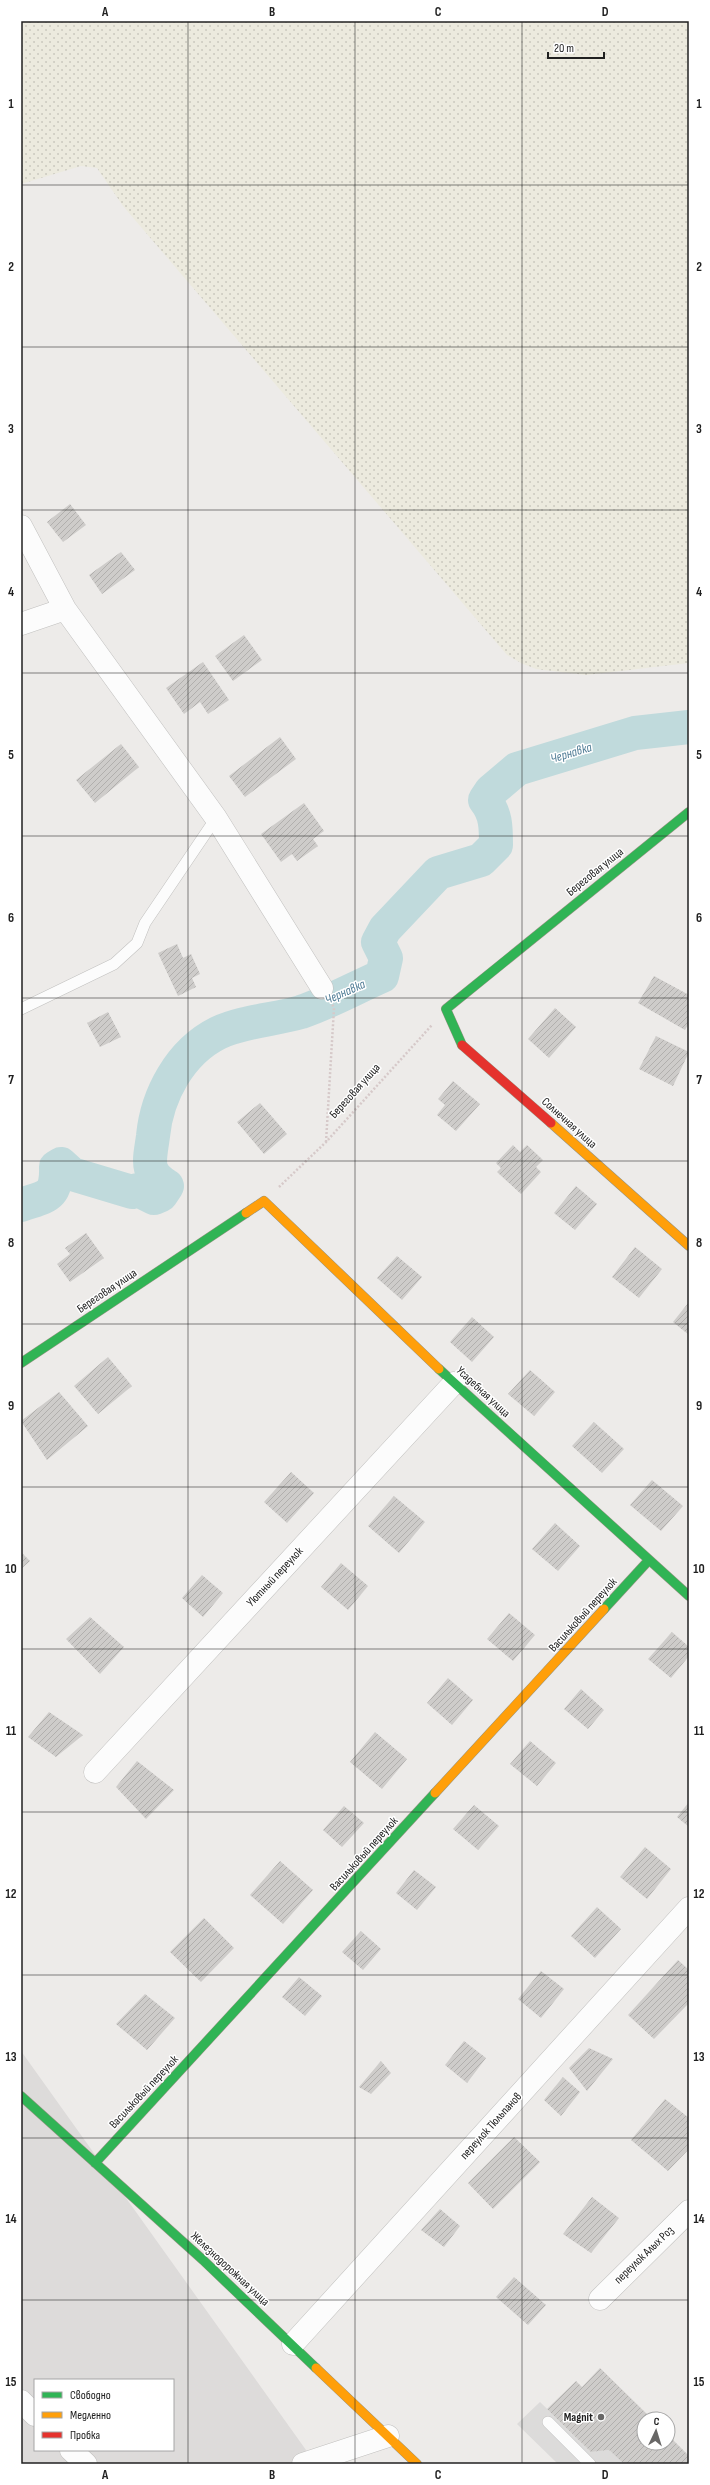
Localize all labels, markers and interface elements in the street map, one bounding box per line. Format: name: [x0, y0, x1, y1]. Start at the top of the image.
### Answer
text: A: [101, 4, 109, 20]
text: B: [269, 4, 275, 20]
text: C: [435, 4, 442, 20]
text: D: [602, 4, 609, 20]
scale bar: [548, 34, 604, 60]
text: 20 m: [554, 41, 574, 56]
text: 1: [8, 96, 14, 112]
text: 1: [696, 96, 702, 112]
text: 2: [8, 259, 14, 275]
text: 2: [696, 259, 702, 275]
text: 3: [8, 421, 14, 437]
text: 3: [696, 421, 702, 437]
text: 4: [8, 584, 14, 600]
text: 4: [696, 584, 702, 600]
water label: Чернавка: [548, 739, 594, 767]
text: 5: [8, 747, 14, 763]
text: 5: [696, 747, 702, 763]
street label: Береговая улица: [563, 844, 627, 900]
text: 6: [8, 910, 14, 926]
text: 6: [696, 910, 702, 926]
water label: Чернавка: [322, 976, 368, 1008]
street label: Береговая улица: [326, 1060, 384, 1122]
text: 7: [8, 1072, 14, 1088]
text: 7: [696, 1072, 702, 1088]
street label: Солнечная улица: [538, 1094, 600, 1152]
text: 8: [8, 1235, 14, 1251]
text: 8: [696, 1235, 702, 1251]
street label: Береговая улица: [74, 1265, 140, 1316]
street label: Усадебная улица: [453, 1363, 513, 1421]
text: 9: [8, 1398, 14, 1414]
text: 9: [696, 1398, 702, 1414]
street label: Уютный переулок: [243, 1544, 307, 1610]
text: 10: [5, 1561, 17, 1577]
text: 10: [693, 1561, 705, 1577]
street label: Васильковый переулок: [546, 1574, 621, 1655]
text: 11: [6, 1723, 16, 1739]
text: 11: [694, 1723, 704, 1739]
street label: Васильковый переулок: [327, 1813, 402, 1894]
text: 12: [6, 1886, 17, 1902]
text: 12: [694, 1886, 705, 1902]
text: 13: [6, 2049, 17, 2065]
text: 13: [694, 2049, 705, 2065]
street label: Васильковый переулок: [106, 2052, 182, 2132]
street label: переулок Тюльпанов: [457, 2089, 525, 2163]
text: 14: [5, 2211, 17, 2227]
text: 14: [693, 2211, 705, 2227]
street label: переулок Алых Роз: [611, 2223, 677, 2287]
street label: Железнодорожная улица: [188, 2229, 273, 2310]
text: 15: [6, 2374, 17, 2390]
text: 15: [694, 2374, 705, 2390]
legend: [34, 2379, 174, 2451]
text: Свободно: [70, 2388, 111, 2403]
text: Медленно: [70, 2408, 111, 2423]
place label: Magnit: [564, 2410, 593, 2425]
north arrow: [636, 2411, 676, 2451]
marker: Magnit: [596, 2412, 606, 2422]
text: С: [653, 2415, 660, 2428]
text: Пробка: [70, 2428, 101, 2443]
text: A: [101, 2467, 109, 2483]
text: B: [269, 2467, 275, 2483]
text: C: [435, 2467, 442, 2483]
text: D: [602, 2467, 609, 2483]

